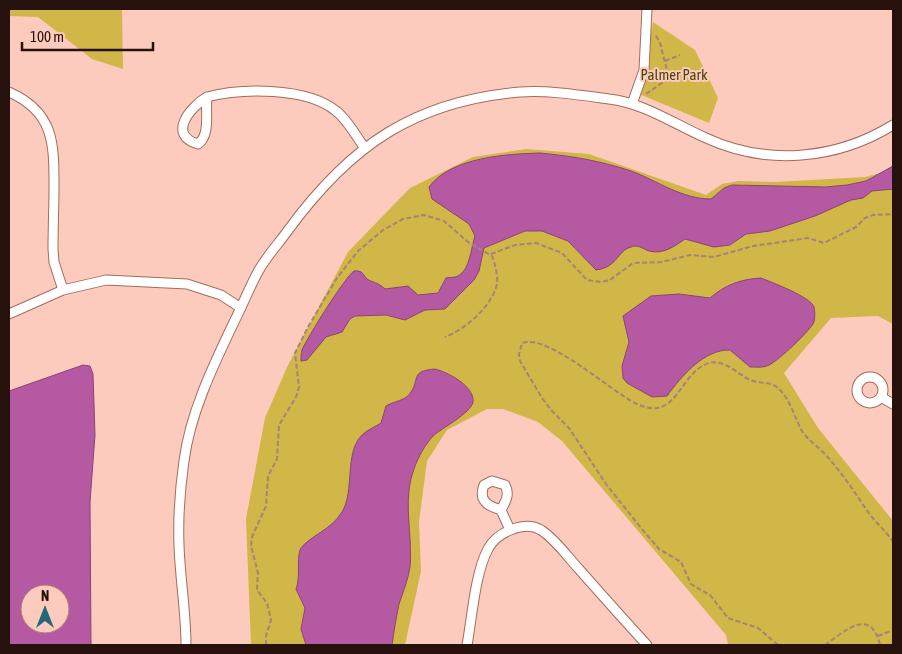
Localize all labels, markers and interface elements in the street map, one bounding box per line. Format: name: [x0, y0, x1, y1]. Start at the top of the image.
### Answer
scale bar: [22, 20, 154, 52]
text: 100 m: [30, 28, 64, 45]
park label: Palmer Park: [640, 66, 708, 83]
north arrow: [20, 584, 70, 634]
text: N: [41, 588, 49, 604]

